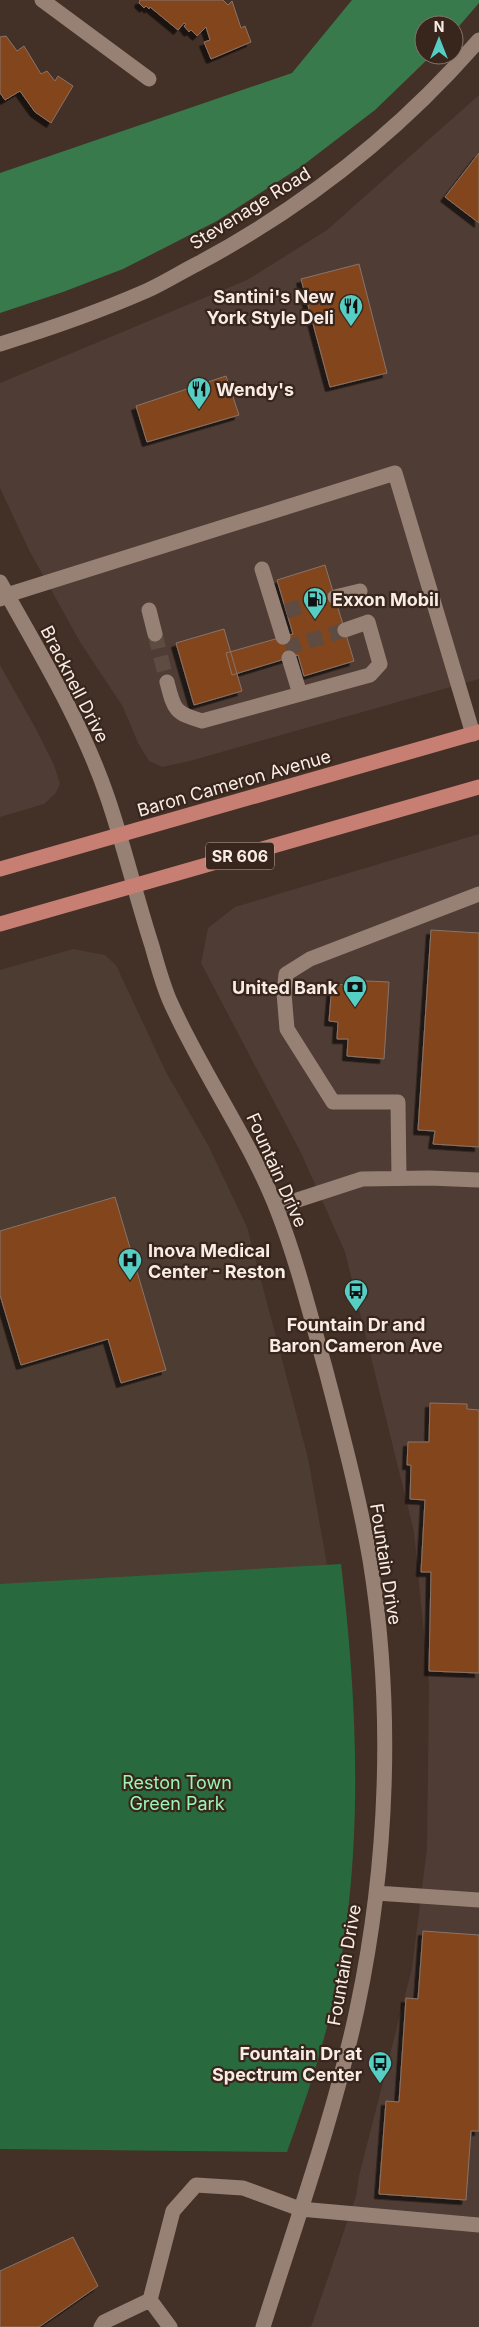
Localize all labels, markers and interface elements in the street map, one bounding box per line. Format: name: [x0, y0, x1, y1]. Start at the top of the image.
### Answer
north arrow: [414, 15, 464, 65]
text: N: [434, 18, 444, 35]
street label: Stevenage Road: [186, 162, 314, 254]
place label: Santini's New York Style Deli: [206, 286, 335, 328]
restaurant icon: Santini's New York Style Deli: [338, 293, 364, 327]
restaurant icon: Wendy's: [186, 376, 212, 410]
place label: Wendy's: [216, 379, 294, 400]
fuel station icon: Exxon Mobil: [302, 586, 328, 620]
place label: Exxon Mobil: [332, 589, 439, 610]
street label: Bracknell Drive: [36, 622, 114, 746]
street label: Baron Cameron Avenue: [135, 745, 333, 821]
road number: SR 606: [206, 842, 274, 869]
bank icon: United Bank: [342, 974, 368, 1008]
place label: United Bank: [232, 977, 339, 998]
street label: Fountain Drive: [242, 1110, 312, 1230]
place label: Inova Medical Center - Reston: [148, 1240, 286, 1282]
hospital icon: Inova Medical Center - Reston: [117, 1247, 143, 1281]
bus stop icon: Fountain Dr and Baron Cameron Ave: [343, 1278, 369, 1312]
place label: Fountain Dr and Baron Cameron Ave: [269, 1314, 443, 1356]
street label: Fountain Drive: [366, 1502, 406, 1626]
park label: Reston Town Green Park: [122, 1772, 232, 1814]
street label: Fountain Drive: [323, 1903, 365, 2027]
place label: Fountain Dr at Spectrum Center: [212, 2043, 362, 2085]
bus stop icon: Fountain Dr at Spectrum Center: [367, 2050, 393, 2084]

